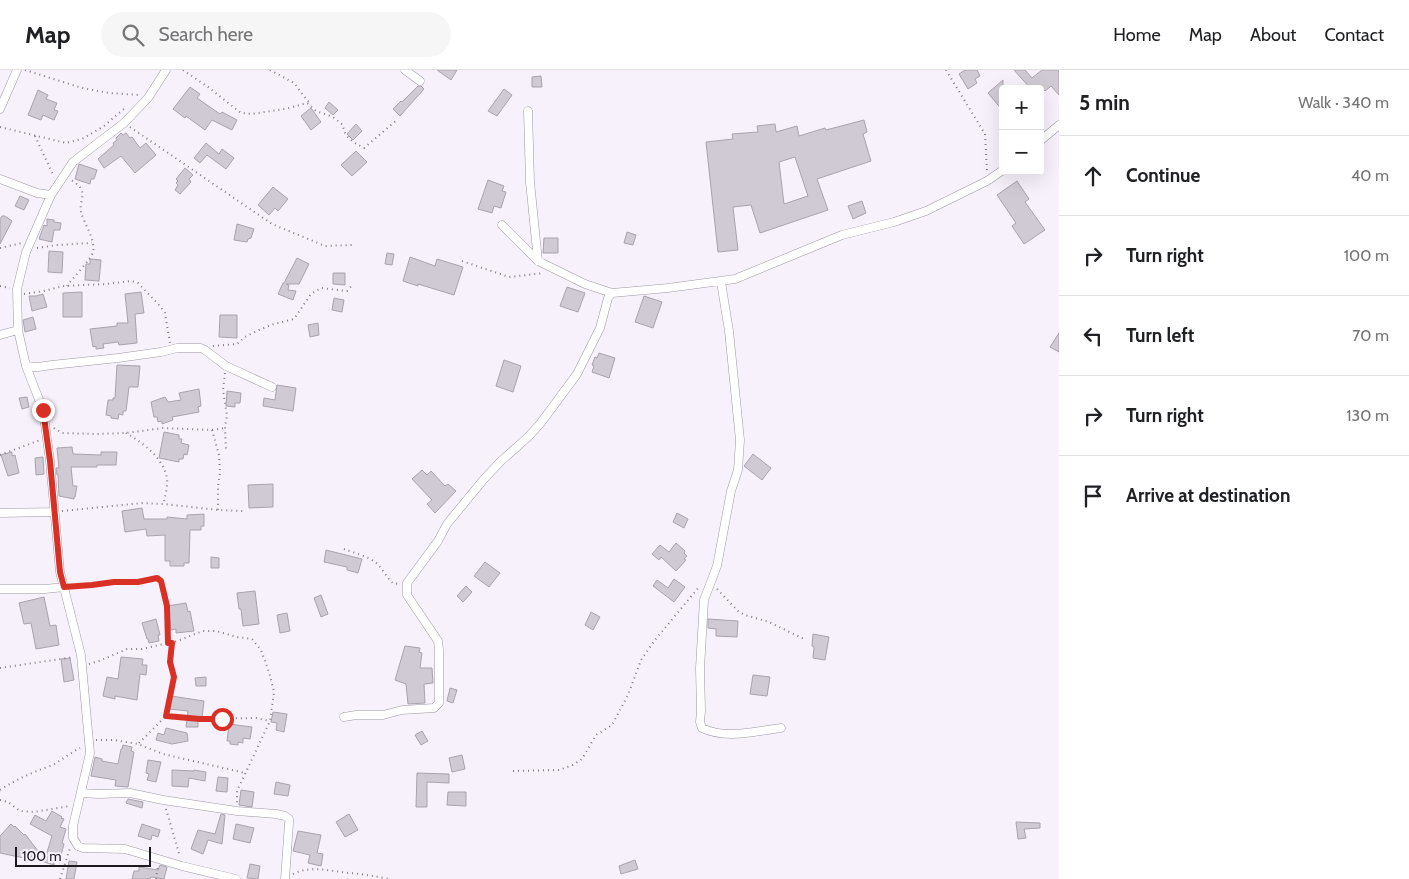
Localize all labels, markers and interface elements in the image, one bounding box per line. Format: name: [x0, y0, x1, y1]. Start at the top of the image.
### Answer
search box: [101, 12, 451, 57]
text: Map: [25, 20, 71, 49]
icon: search: [119, 21, 147, 49]
text: Search here: [159, 23, 253, 46]
text: Home: [1113, 24, 1161, 46]
text: Map: [1189, 24, 1222, 46]
text: About: [1250, 24, 1296, 46]
text: Contact: [1324, 24, 1384, 46]
map controls: [999, 85, 1044, 175]
button: +: [999, 85, 1044, 130]
text: 5 min: [1079, 90, 1130, 115]
text: Walk · 340 m: [1298, 93, 1389, 112]
button: −: [999, 130, 1044, 175]
icon: ahead: [1079, 162, 1107, 190]
text: Continue: [1126, 164, 1200, 187]
text: 40 m: [1351, 166, 1389, 185]
icon: right: [1079, 242, 1107, 270]
text: Turn right: [1126, 244, 1204, 267]
text: 100 m: [1344, 246, 1389, 265]
icon: left: [1079, 322, 1107, 350]
text: Turn left: [1126, 324, 1194, 347]
text: 70 m: [1352, 326, 1389, 345]
route end: [32, 399, 55, 422]
icon: right: [1079, 402, 1107, 430]
text: Turn right: [1126, 404, 1204, 427]
text: 130 m: [1346, 406, 1389, 425]
icon: arrive: [1079, 482, 1107, 510]
text: Arrive at destination: [1126, 484, 1290, 507]
route start: [211, 708, 234, 731]
scale bar: [15, 844, 151, 867]
text: 100 m: [22, 847, 62, 865]

